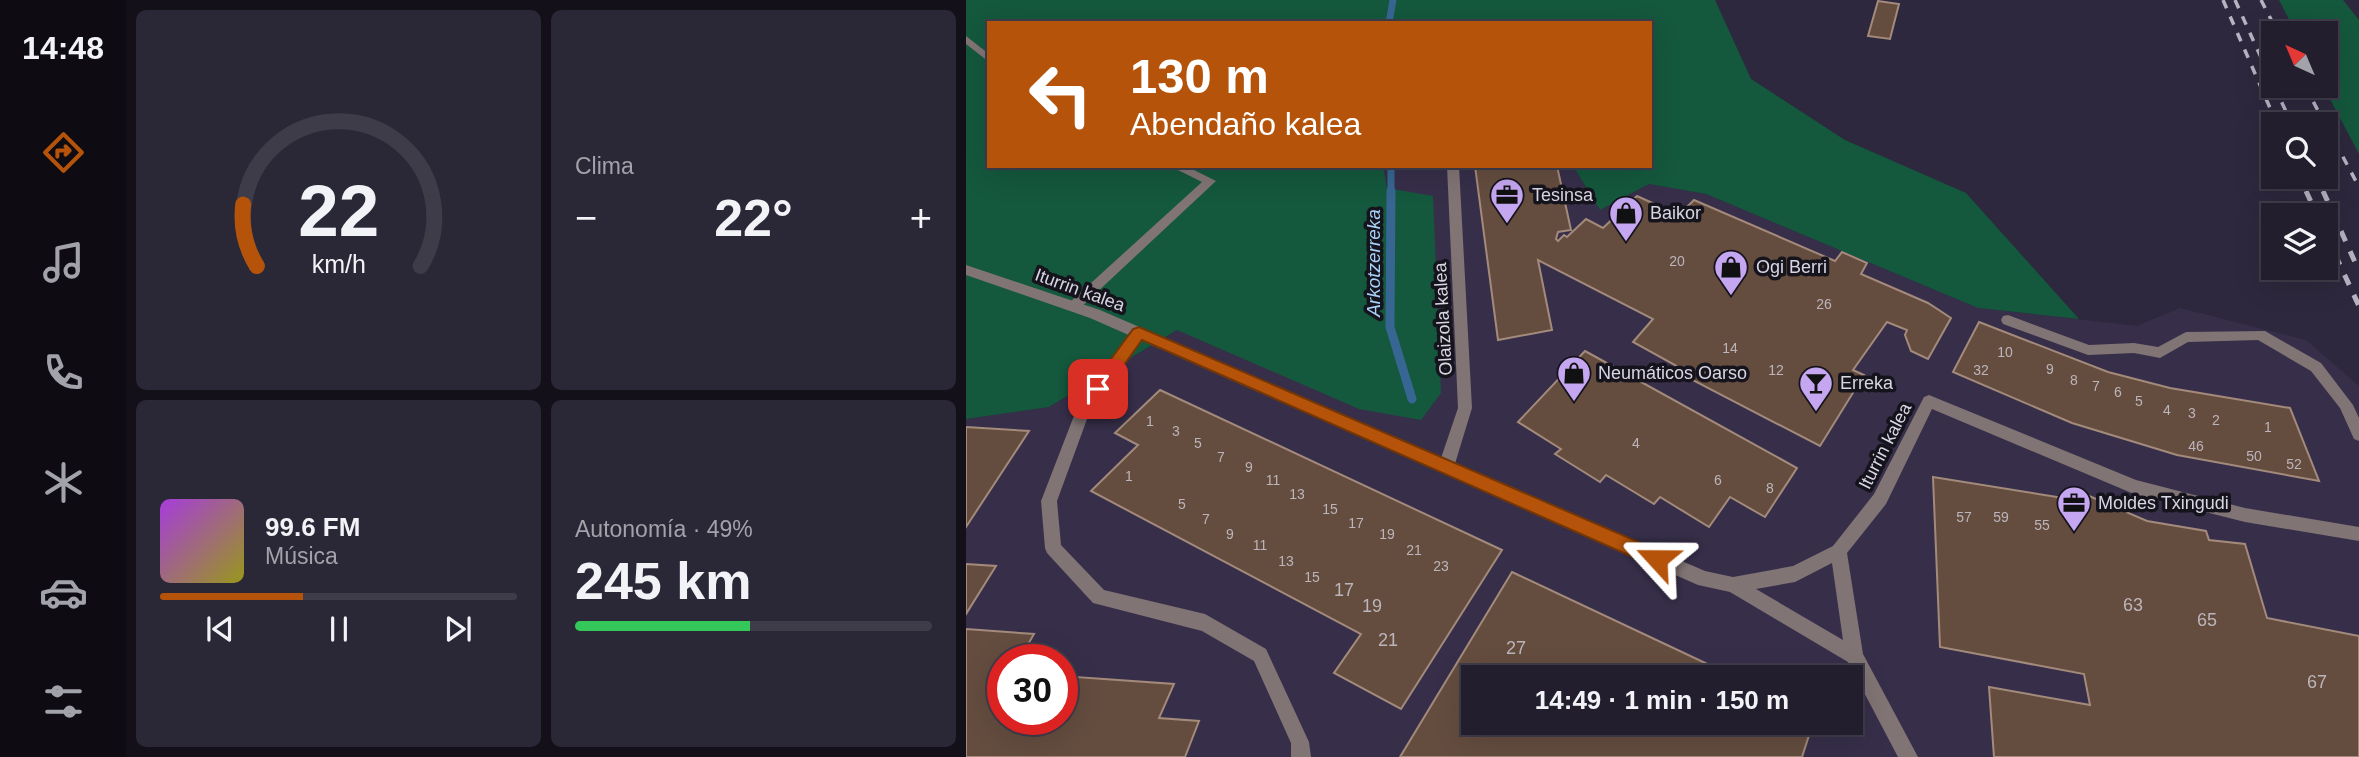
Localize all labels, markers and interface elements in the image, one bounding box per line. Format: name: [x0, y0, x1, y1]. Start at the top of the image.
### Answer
north arrow: [2261, 21, 2338, 98]
map controls: [2261, 21, 2338, 280]
text: 14:48: [22, 30, 104, 66]
icon: left: [1015, 49, 1106, 140]
text: 130 m: [1130, 49, 1269, 103]
text: Abendaño kalea: [1130, 106, 1361, 142]
button: search: [2261, 112, 2338, 189]
icon: directions: [39, 128, 88, 177]
text: Clima: [575, 153, 634, 179]
text: 22: [298, 170, 379, 251]
office icon: Tesinsa: [1488, 176, 1526, 225]
place label: Tesinsa: [1532, 185, 1594, 205]
text: 22°: [714, 189, 793, 247]
shop icon: Baikor: [1607, 194, 1645, 243]
text: −: [575, 197, 597, 239]
text: +: [910, 197, 932, 239]
place label: Baikor: [1650, 203, 1701, 223]
button: layers: [2261, 203, 2338, 280]
water label: Arkotzerreka: [1363, 209, 1384, 318]
icon: music: [39, 238, 88, 287]
shop icon: Ogi Berri: [1712, 248, 1750, 297]
text: km/h: [311, 250, 366, 278]
house number: 20: [1669, 253, 1685, 269]
place label: Ogi Berri: [1756, 257, 1827, 277]
street label: Olaizola kalea: [1430, 261, 1456, 376]
street label: Iturrin kalea: [1032, 265, 1129, 316]
house number: 26: [1816, 296, 1832, 312]
house number: 14: [1722, 340, 1738, 356]
house number: 10: [1997, 344, 2013, 360]
icon: phone: [39, 348, 88, 397]
shop icon: Neumáticos Oarso: [1555, 354, 1593, 403]
pin: [1068, 359, 1128, 419]
house number: 9: [2046, 361, 2054, 377]
house number: 12: [1768, 362, 1784, 378]
house number: 32: [1973, 362, 1989, 378]
place label: Neumáticos Oarso: [1598, 363, 1747, 383]
bar icon: Erreka: [1797, 364, 1835, 413]
icon: arrive: [1079, 370, 1117, 408]
house number: 8: [2070, 372, 2078, 388]
place label: Erreka: [1840, 373, 1894, 393]
house number: 7: [2092, 378, 2100, 394]
house number: 6: [2114, 384, 2122, 400]
house number: 5: [2135, 393, 2143, 409]
street label: Iturrin kalea: [1855, 399, 1916, 492]
house number: 4: [2163, 402, 2171, 418]
house number: 3: [2188, 405, 2196, 421]
house number: 2: [2212, 412, 2220, 428]
house number: 1: [1146, 413, 1154, 429]
house number: 1: [2264, 419, 2272, 435]
house number: 3: [1172, 423, 1180, 439]
house number: 5: [1194, 435, 1202, 451]
house number: 4: [1632, 435, 1640, 451]
house number: 46: [2188, 438, 2204, 454]
house number: 50: [2246, 448, 2262, 464]
house number: 7: [1217, 449, 1225, 465]
house number: 52: [2286, 456, 2302, 472]
icon: climate: [39, 458, 88, 507]
house number: 9: [1245, 459, 1253, 475]
house number: 1: [1125, 468, 1133, 484]
house number: 11: [1266, 472, 1280, 488]
house number: 6: [1714, 472, 1722, 488]
house number: 8: [1766, 480, 1774, 496]
office icon: Moldes Txingudi: [2055, 484, 2093, 533]
house number: 13: [1289, 486, 1305, 502]
place label: Moldes Txingudi: [2098, 493, 2229, 513]
house number: 5: [1178, 496, 1186, 512]
house number: 15: [1322, 501, 1338, 517]
house number: 57: [1956, 509, 1972, 525]
house number: 59: [1993, 509, 2009, 525]
house number: 7: [1202, 511, 1210, 527]
text: 99.6 FM: [265, 512, 360, 542]
house number: 17: [1348, 515, 1364, 531]
text: Autonomía · 49%: [575, 516, 753, 542]
house number: 55: [2034, 517, 2050, 533]
position arrow: [1620, 522, 1694, 596]
house number: 9: [1226, 526, 1234, 542]
house number: 19: [1379, 526, 1395, 542]
house number: 11: [1253, 537, 1267, 553]
house number: 21: [1406, 542, 1422, 558]
text: Música: [265, 543, 338, 569]
text: 245 km: [575, 552, 751, 610]
house number: 13: [1278, 553, 1294, 569]
house number: 23: [1433, 558, 1449, 574]
icon: car: [39, 568, 88, 617]
house number: 15: [1304, 569, 1320, 585]
house number: 17: [1334, 580, 1354, 600]
house number: 63: [2123, 595, 2143, 615]
house number: 19: [1362, 596, 1382, 616]
icon: previous: [201, 610, 239, 648]
icon: pause: [320, 610, 358, 648]
icon: next: [439, 610, 477, 648]
house number: 65: [2197, 610, 2217, 630]
house number: 21: [1378, 630, 1398, 650]
house number: 27: [1506, 638, 1526, 658]
speed limit sign: 30: [987, 644, 1078, 735]
house number: 67: [2307, 672, 2327, 692]
icon: filters: [39, 677, 88, 726]
text: 14:49 · 1 min · 150 m: [1535, 685, 1789, 715]

